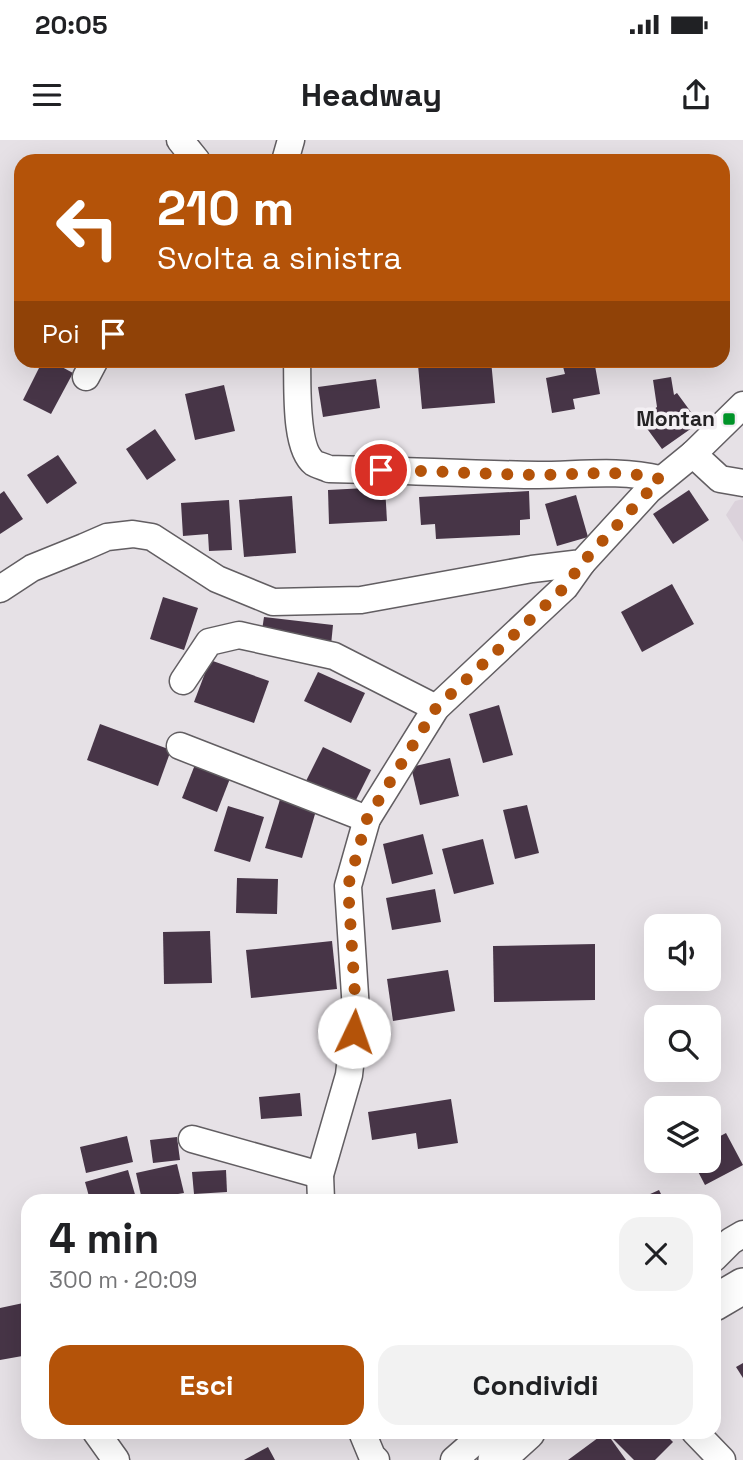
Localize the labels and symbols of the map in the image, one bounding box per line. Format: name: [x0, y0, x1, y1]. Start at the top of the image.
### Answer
place label: Montan: [636, 405, 715, 432]
marker: Montan: [721, 411, 737, 427]
pin: [351, 440, 411, 500]
position arrow: [317, 995, 391, 1069]

